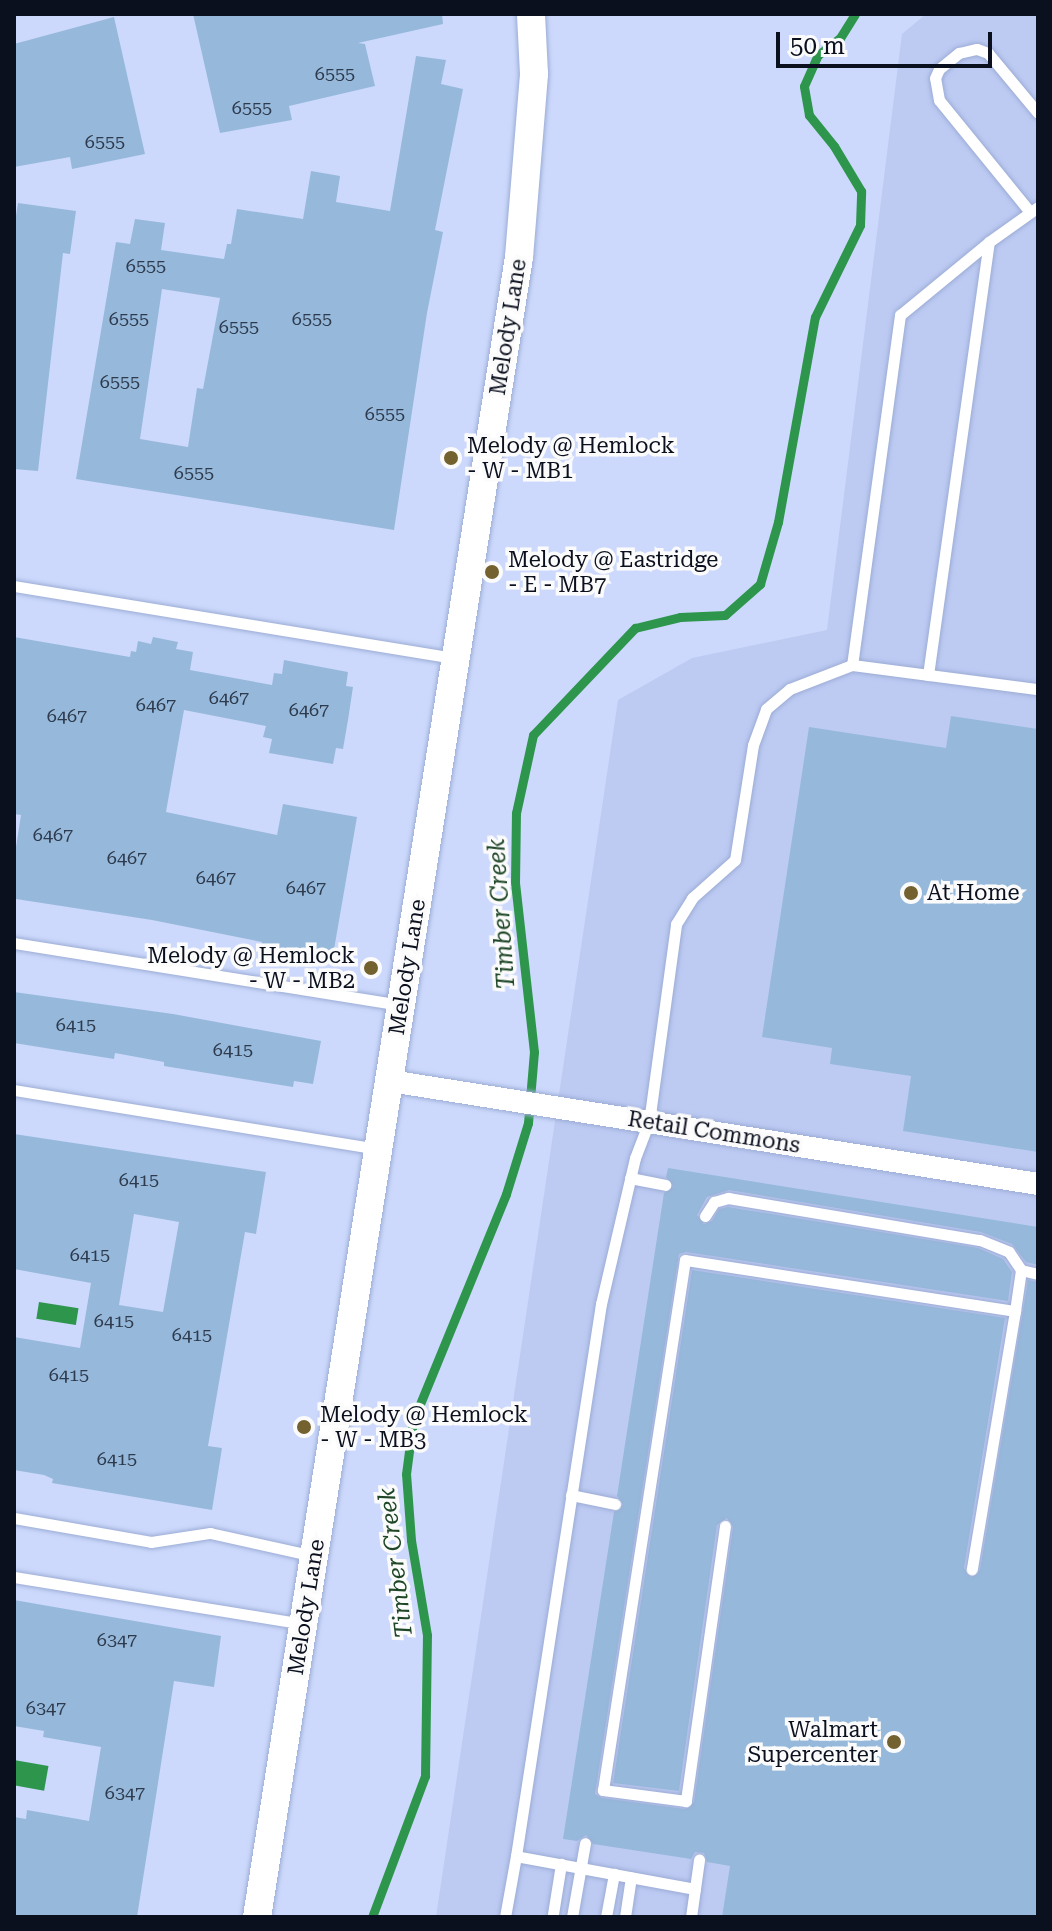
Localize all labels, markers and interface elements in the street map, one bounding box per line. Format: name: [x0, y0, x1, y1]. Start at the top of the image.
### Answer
scale bar: [780, 16, 996, 66]
text: 50 m: [790, 32, 845, 60]
house number: 6555: [315, 63, 355, 85]
house number: 6555: [232, 97, 272, 119]
house number: 6555: [85, 131, 125, 153]
house number: 6555: [126, 255, 166, 277]
street label: Melody Lane: [484, 257, 532, 397]
house number: 6555: [109, 308, 149, 330]
house number: 6555: [292, 308, 332, 330]
house number: 6555: [219, 316, 259, 338]
house number: 6555: [100, 371, 140, 393]
house number: 6555: [365, 403, 405, 425]
place label: Melody @ Hemlock - W - MB1: [467, 432, 675, 484]
marker: Melody @ Hemlock - W - MB1: [442, 449, 460, 467]
house number: 6555: [174, 462, 214, 484]
place label: Melody @ Eastridge - E - MB7: [508, 546, 718, 598]
marker: Melody @ Eastridge - E - MB7: [483, 563, 501, 581]
house number: 6467: [209, 687, 249, 709]
house number: 6467: [136, 694, 176, 716]
house number: 6467: [289, 699, 329, 721]
house number: 6467: [47, 705, 87, 727]
house number: 6467: [33, 824, 73, 846]
water label: Timber Creek: [482, 838, 522, 990]
house number: 6467: [107, 847, 147, 869]
house number: 6467: [196, 867, 236, 889]
house number: 6467: [286, 877, 326, 899]
place label: At Home: [927, 880, 1020, 906]
marker: At Home: [902, 884, 920, 902]
street label: Melody Lane: [383, 897, 431, 1037]
place label: Melody @ Hemlock - W - MB2: [147, 942, 355, 994]
marker: Melody @ Hemlock - W - MB2: [362, 959, 380, 977]
house number: 6415: [56, 1014, 96, 1036]
house number: 6415: [213, 1039, 253, 1061]
street label: Retail Commons: [626, 1105, 802, 1159]
house number: 6415: [119, 1169, 159, 1191]
house number: 6415: [70, 1244, 110, 1266]
house number: 6415: [94, 1310, 134, 1332]
house number: 6415: [172, 1324, 212, 1346]
house number: 6415: [49, 1364, 89, 1386]
place label: Melody @ Hemlock - W - MB3: [320, 1401, 528, 1452]
marker: Melody @ Hemlock - W - MB3: [295, 1418, 313, 1436]
house number: 6415: [97, 1448, 137, 1470]
water label: Timber Creek: [372, 1486, 420, 1640]
street label: Melody Lane: [282, 1537, 330, 1677]
house number: 6347: [97, 1629, 137, 1651]
house number: 6347: [26, 1697, 66, 1719]
place label: Walmart Supercenter: [748, 1716, 878, 1768]
marker: Walmart Supercenter: [885, 1733, 903, 1751]
house number: 6347: [105, 1782, 145, 1804]

